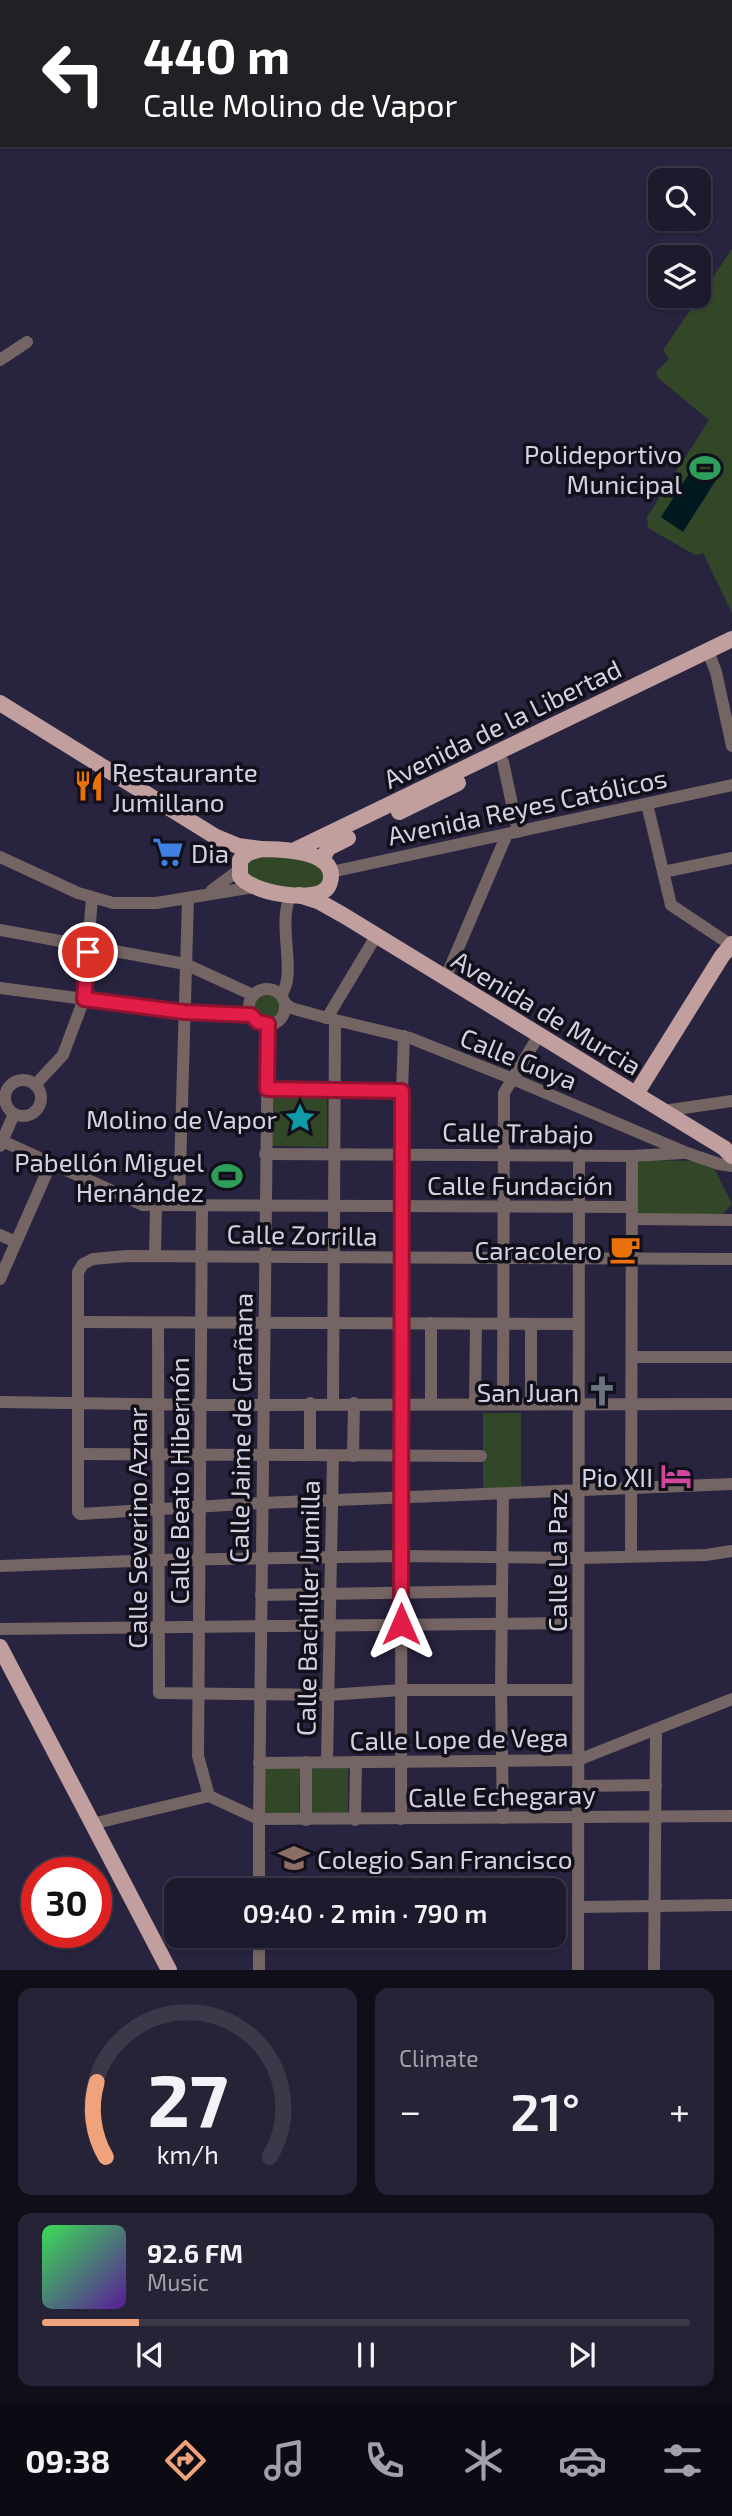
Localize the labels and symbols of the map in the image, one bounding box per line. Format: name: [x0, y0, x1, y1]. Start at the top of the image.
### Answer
place label: Polideportivo Municipal: [524, 438, 682, 499]
sports icon: Polideportivo Municipal: [688, 451, 722, 485]
street label: Avenida de la Libertad: [378, 652, 626, 794]
place label: Restaurante Jumillano: [112, 756, 258, 817]
street label: Avenida Reyes Católicos: [385, 761, 669, 851]
restaurant icon: Restaurante Jumillano: [72, 769, 106, 803]
supermarket icon: Dia: [151, 835, 185, 869]
place label: Dia: [191, 837, 229, 868]
pin: [58, 922, 118, 982]
street label: Avenida de Murcia: [447, 943, 647, 1081]
street label: Calle Goya: [456, 1021, 582, 1095]
place icon: Molino de Vapor: [283, 1101, 317, 1135]
place label: Molino de Vapor: [86, 1103, 277, 1134]
street label: Calle Trabajo: [442, 1115, 594, 1149]
place label: Pabellón Miguel Hernández: [14, 1146, 204, 1207]
sports icon: Pabellón Miguel Hernández: [210, 1159, 244, 1193]
street label: Calle Fundación: [427, 1169, 613, 1200]
street label: Calle Zorrilla: [226, 1217, 378, 1251]
cafe icon: Caracolero: [608, 1232, 642, 1266]
place label: Caracolero: [474, 1234, 602, 1265]
street label: Calle Jaime de Grañana: [222, 1293, 258, 1563]
street label: Calle Beato Hibernón: [163, 1357, 194, 1605]
church icon: San Juan: [585, 1374, 619, 1408]
place label: San Juan: [477, 1376, 579, 1407]
street label: Calle Severino Aznar: [121, 1407, 152, 1649]
hotel icon: Pio XII: [659, 1459, 693, 1493]
place label: Pio XII: [581, 1461, 653, 1492]
street label: Calle Bachiller Jumilla: [289, 1480, 325, 1736]
street label: Calle La Paz: [541, 1492, 572, 1632]
position arrow: [364, 1587, 438, 1661]
street label: Calle Lope de Vega: [349, 1721, 569, 1755]
street label: Calle Echegaray: [408, 1778, 596, 1812]
school or university icon: Colegio San Francisco: [277, 1841, 311, 1875]
place label: Colegio San Francisco: [317, 1843, 573, 1874]
speed limit sign: 30: [21, 1857, 112, 1948]

